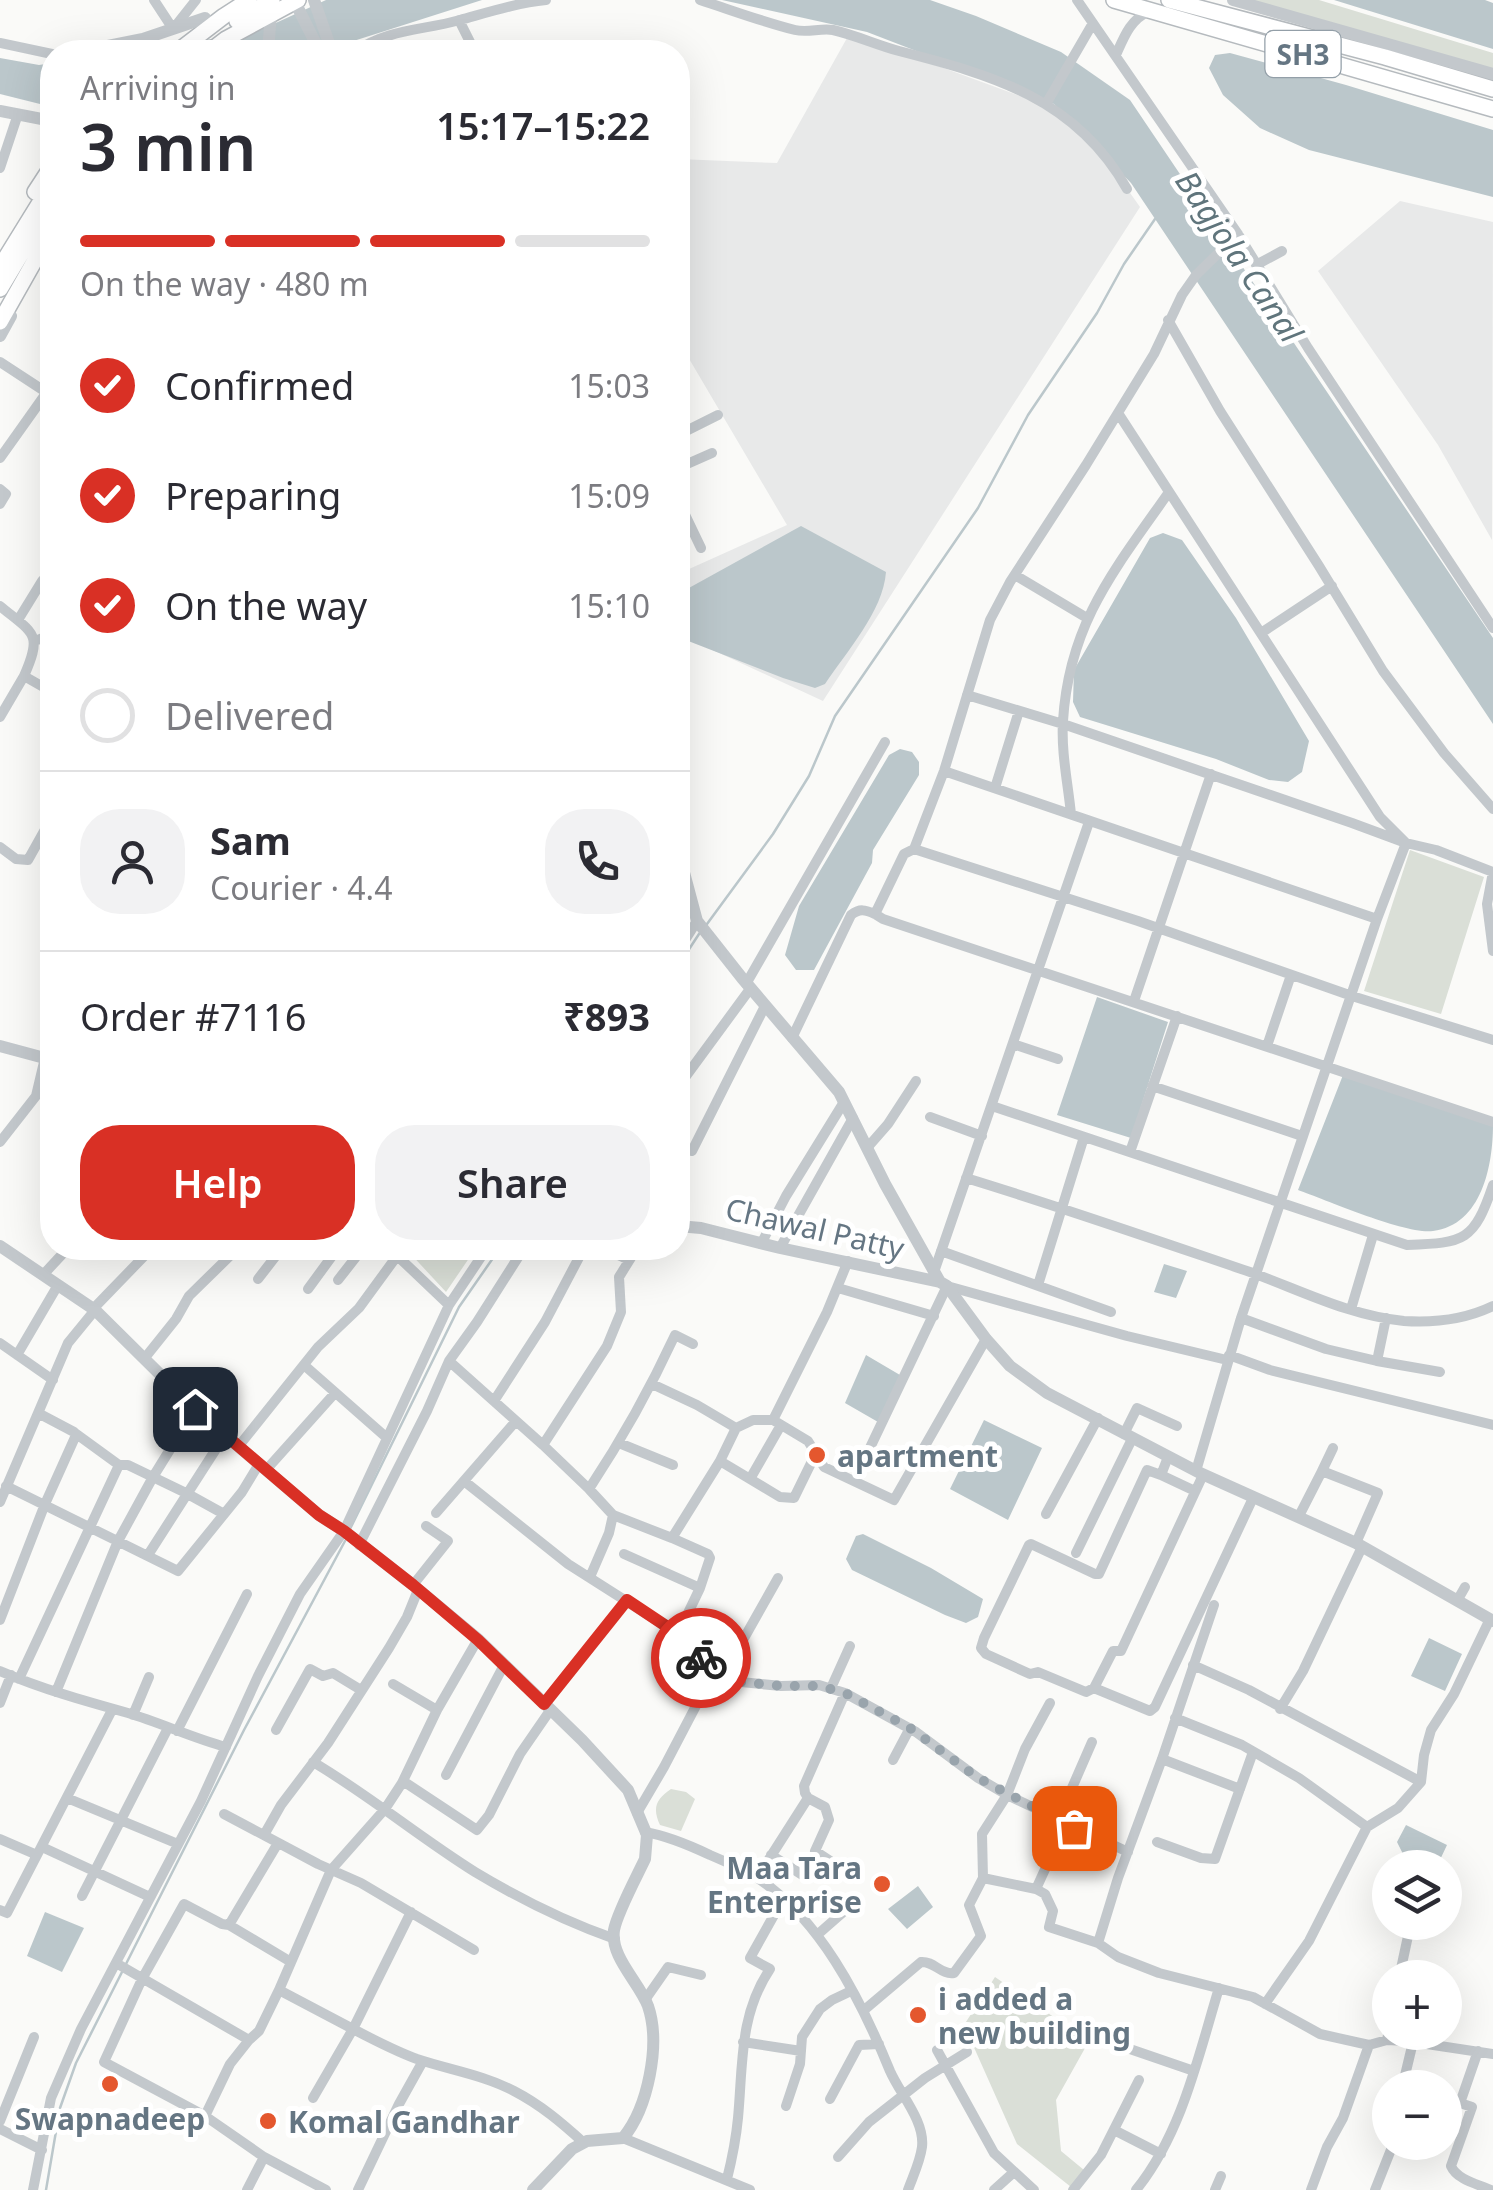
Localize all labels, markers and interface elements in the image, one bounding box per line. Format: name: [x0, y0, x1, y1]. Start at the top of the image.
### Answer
road number: SH3: [1266, 31, 1340, 77]
text: Arriving in: [80, 66, 235, 109]
text: 15:17–15:22: [436, 99, 650, 151]
text: 3 min: [80, 102, 256, 190]
water label: Bagjola Canal: [1167, 162, 1314, 351]
text: On the way · 480 m: [80, 262, 369, 305]
icon: check: [80, 358, 135, 413]
text: Confirmed: [165, 359, 354, 411]
text: 15:03: [568, 364, 650, 407]
icon: check: [80, 468, 135, 523]
text: Preparing: [165, 469, 341, 521]
text: 15:09: [568, 474, 650, 517]
icon: check: [80, 578, 135, 633]
text: On the way: [165, 579, 367, 631]
text: 15:10: [568, 584, 650, 627]
text: Delivered: [165, 689, 334, 741]
button: person: [80, 809, 185, 914]
button: phone: [545, 809, 650, 914]
text: Sam: [210, 814, 291, 866]
text: Courier · 4.4: [210, 866, 393, 909]
text: Order #7116: [80, 990, 306, 1042]
text: ₹893: [563, 990, 650, 1042]
button: Help: [80, 1125, 355, 1240]
button: Share: [375, 1125, 650, 1240]
street label: Chawal Patty: [722, 1188, 909, 1269]
pin: [153, 1367, 238, 1452]
icon: home: [168, 1382, 223, 1437]
place label: apartment: [837, 1435, 998, 1476]
marker: apartment: [806, 1444, 828, 1466]
courier: [651, 1608, 751, 1708]
icon: bike: [674, 1631, 729, 1686]
pin: [1032, 1786, 1117, 1871]
icon: bag: [1047, 1801, 1102, 1856]
place label: Maa Tara Enterprise: [707, 1847, 862, 1922]
map controls: [1372, 1850, 1462, 2160]
button: layers: [1372, 1850, 1462, 1940]
marker: Maa Tara Enterprise: [871, 1873, 893, 1895]
button: +: [1372, 1960, 1462, 2050]
place label: i added a new building: [938, 1978, 1131, 2053]
marker: i added a new building: [907, 2004, 929, 2026]
button: −: [1372, 2070, 1462, 2160]
marker: Swapnadeep: [99, 2073, 121, 2095]
place label: Swapnadeep: [15, 2098, 205, 2139]
place label: Komal Gandhar: [288, 2101, 520, 2142]
marker: Komal Gandhar: [257, 2110, 279, 2132]

